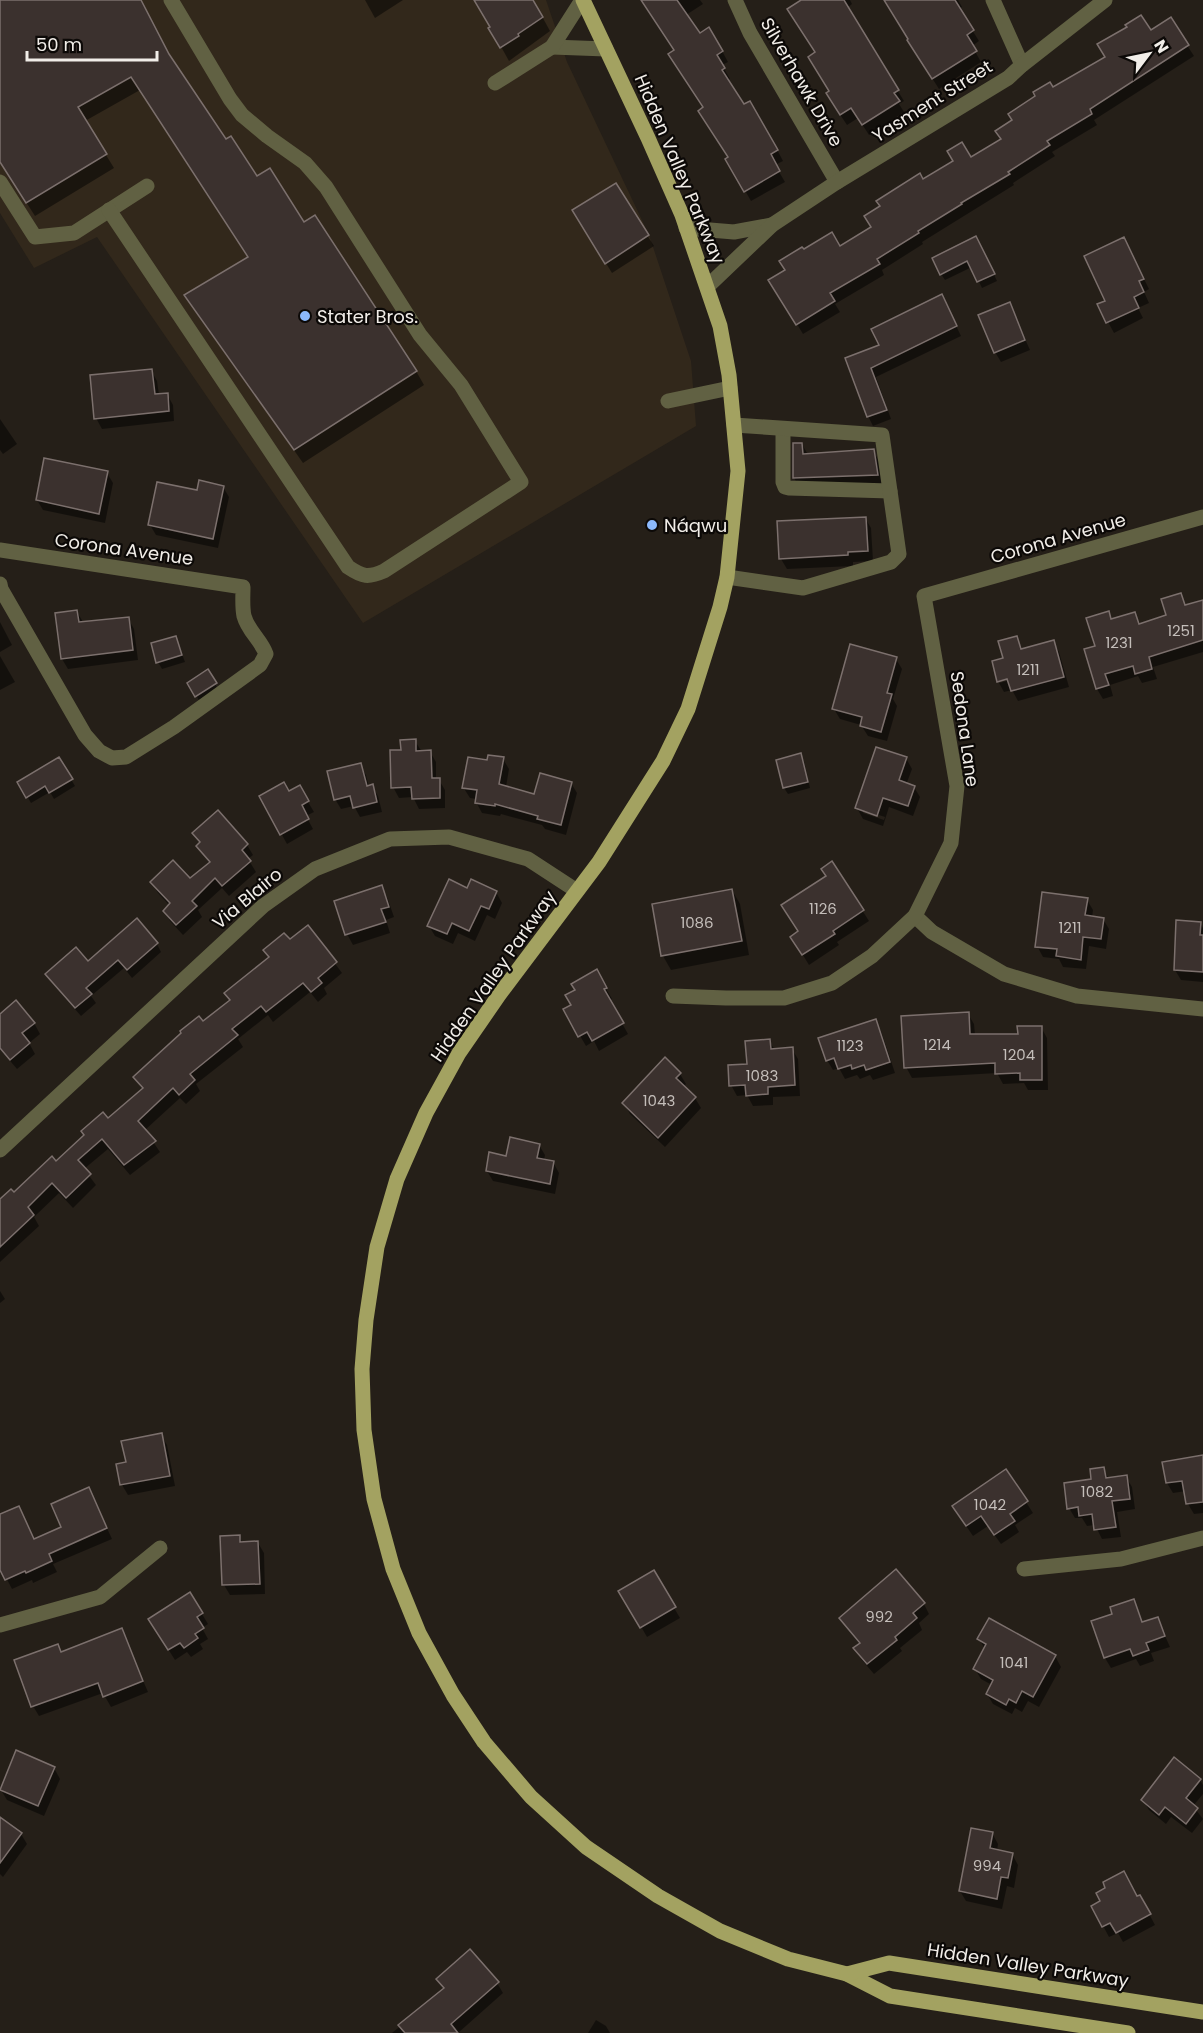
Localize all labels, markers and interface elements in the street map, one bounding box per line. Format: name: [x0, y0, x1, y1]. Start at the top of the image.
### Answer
street label: Silverhawk Drive: [755, 13, 849, 151]
scale bar: [27, 24, 158, 62]
north arrow: [1119, 24, 1179, 84]
text: 50 m: [36, 32, 82, 57]
text: N: [1148, 35, 1174, 58]
street label: Yasment Street: [867, 54, 997, 148]
street label: Hidden Valley Parkway: [629, 70, 731, 268]
place label: Stater Bros.: [317, 304, 418, 329]
marker: Stater Bros.: [298, 309, 312, 323]
street label: Corona Avenue: [987, 507, 1129, 569]
place label: Náqwu: [664, 513, 727, 538]
marker: Náqwu: [645, 518, 659, 532]
street label: Corona Avenue: [53, 527, 195, 571]
house number: 1251: [1167, 620, 1195, 641]
house number: 1231: [1105, 632, 1133, 653]
house number: 1211: [1016, 659, 1040, 680]
street label: Sedona Lane: [945, 670, 985, 788]
street label: Via Blairo: [207, 861, 287, 935]
street label: Hidden Valley Parkway: [424, 885, 562, 1067]
house number: 1126: [809, 898, 837, 919]
house number: 1086: [680, 912, 714, 933]
house number: 1211: [1058, 917, 1082, 938]
house number: 1214: [923, 1034, 951, 1055]
house number: 1123: [836, 1035, 864, 1056]
house number: 1204: [1003, 1044, 1035, 1065]
house number: 1083: [746, 1065, 778, 1086]
house number: 1043: [643, 1090, 675, 1111]
house number: 1082: [1081, 1481, 1113, 1502]
house number: 1042: [974, 1494, 1006, 1515]
house number: 992: [865, 1606, 893, 1627]
house number: 1041: [1000, 1652, 1028, 1673]
house number: 994: [973, 1855, 1001, 1876]
street label: Hidden Valley Parkway: [925, 1937, 1131, 1993]

